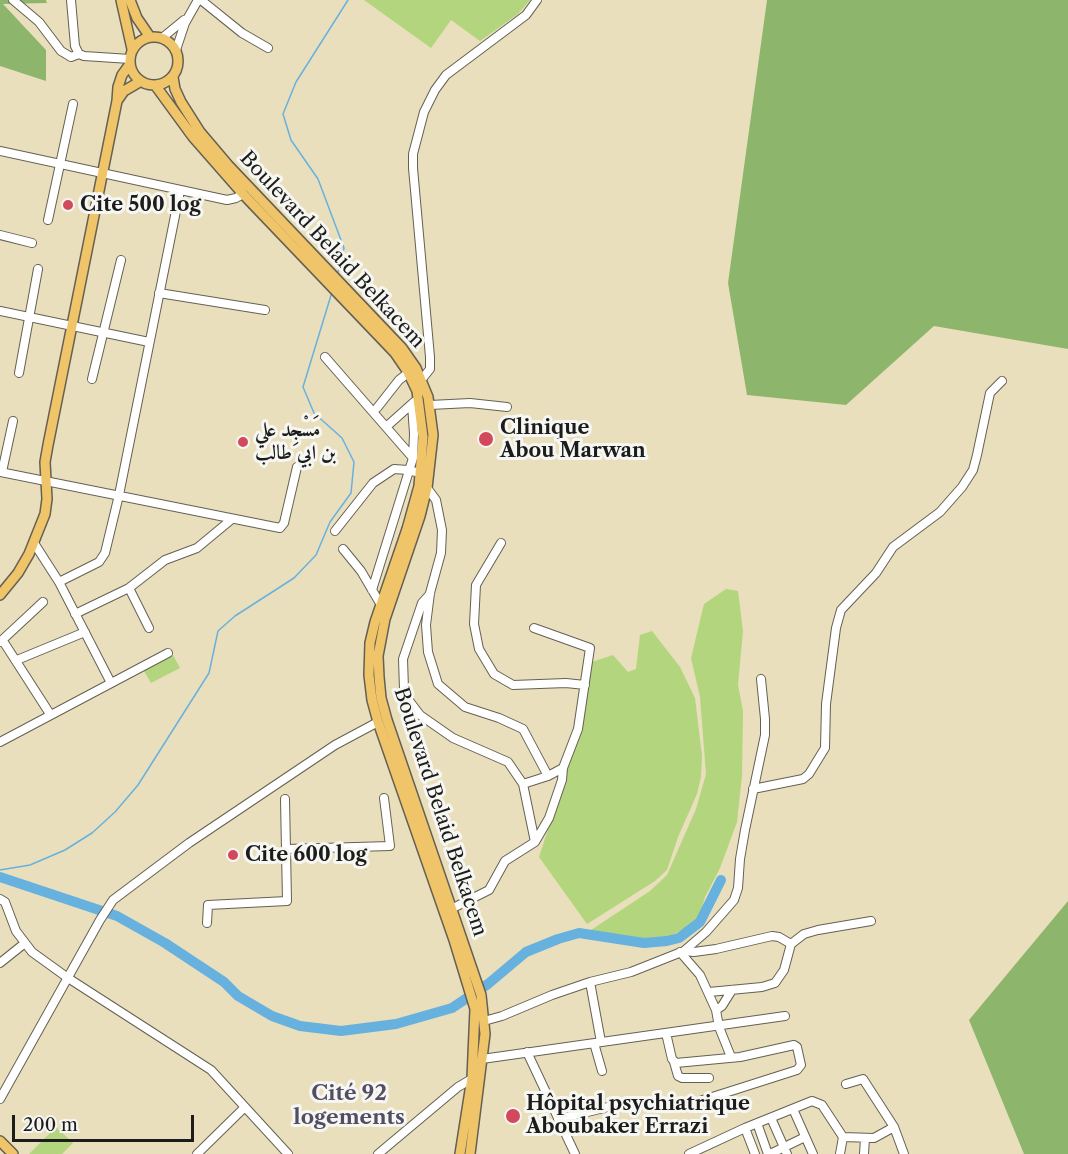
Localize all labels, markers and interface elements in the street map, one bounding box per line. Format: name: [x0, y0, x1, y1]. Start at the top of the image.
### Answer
street label: Boulevard Belaid Belkacem: [235, 147, 429, 353]
place label: Cite 500 log: [80, 193, 201, 217]
marker: Cite 500 log: [61, 198, 75, 212]
place label: Clinique Abou Marwan: [500, 416, 646, 463]
place label: مَسْجِد علي بن ابي طالب: [255, 418, 336, 465]
marker: Clinique Abou Marwan: [477, 430, 495, 448]
marker: مَسْجِد علي بن ابي طالب: [236, 435, 250, 449]
street label: Boulevard Belaid Belkacem: [388, 685, 492, 939]
place label: Cite 600 log: [245, 843, 367, 867]
marker: Cite 600 log: [226, 848, 240, 862]
district label: Cité 92 logements: [293, 1081, 405, 1131]
place label: Hôpital psychiatrique Aboubaker Errazi: [526, 1092, 750, 1139]
scale bar: [15, 1103, 196, 1141]
marker: Hôpital psychiatrique Aboubaker Errazi: [504, 1107, 522, 1125]
text: 200 m: [23, 1114, 78, 1136]

